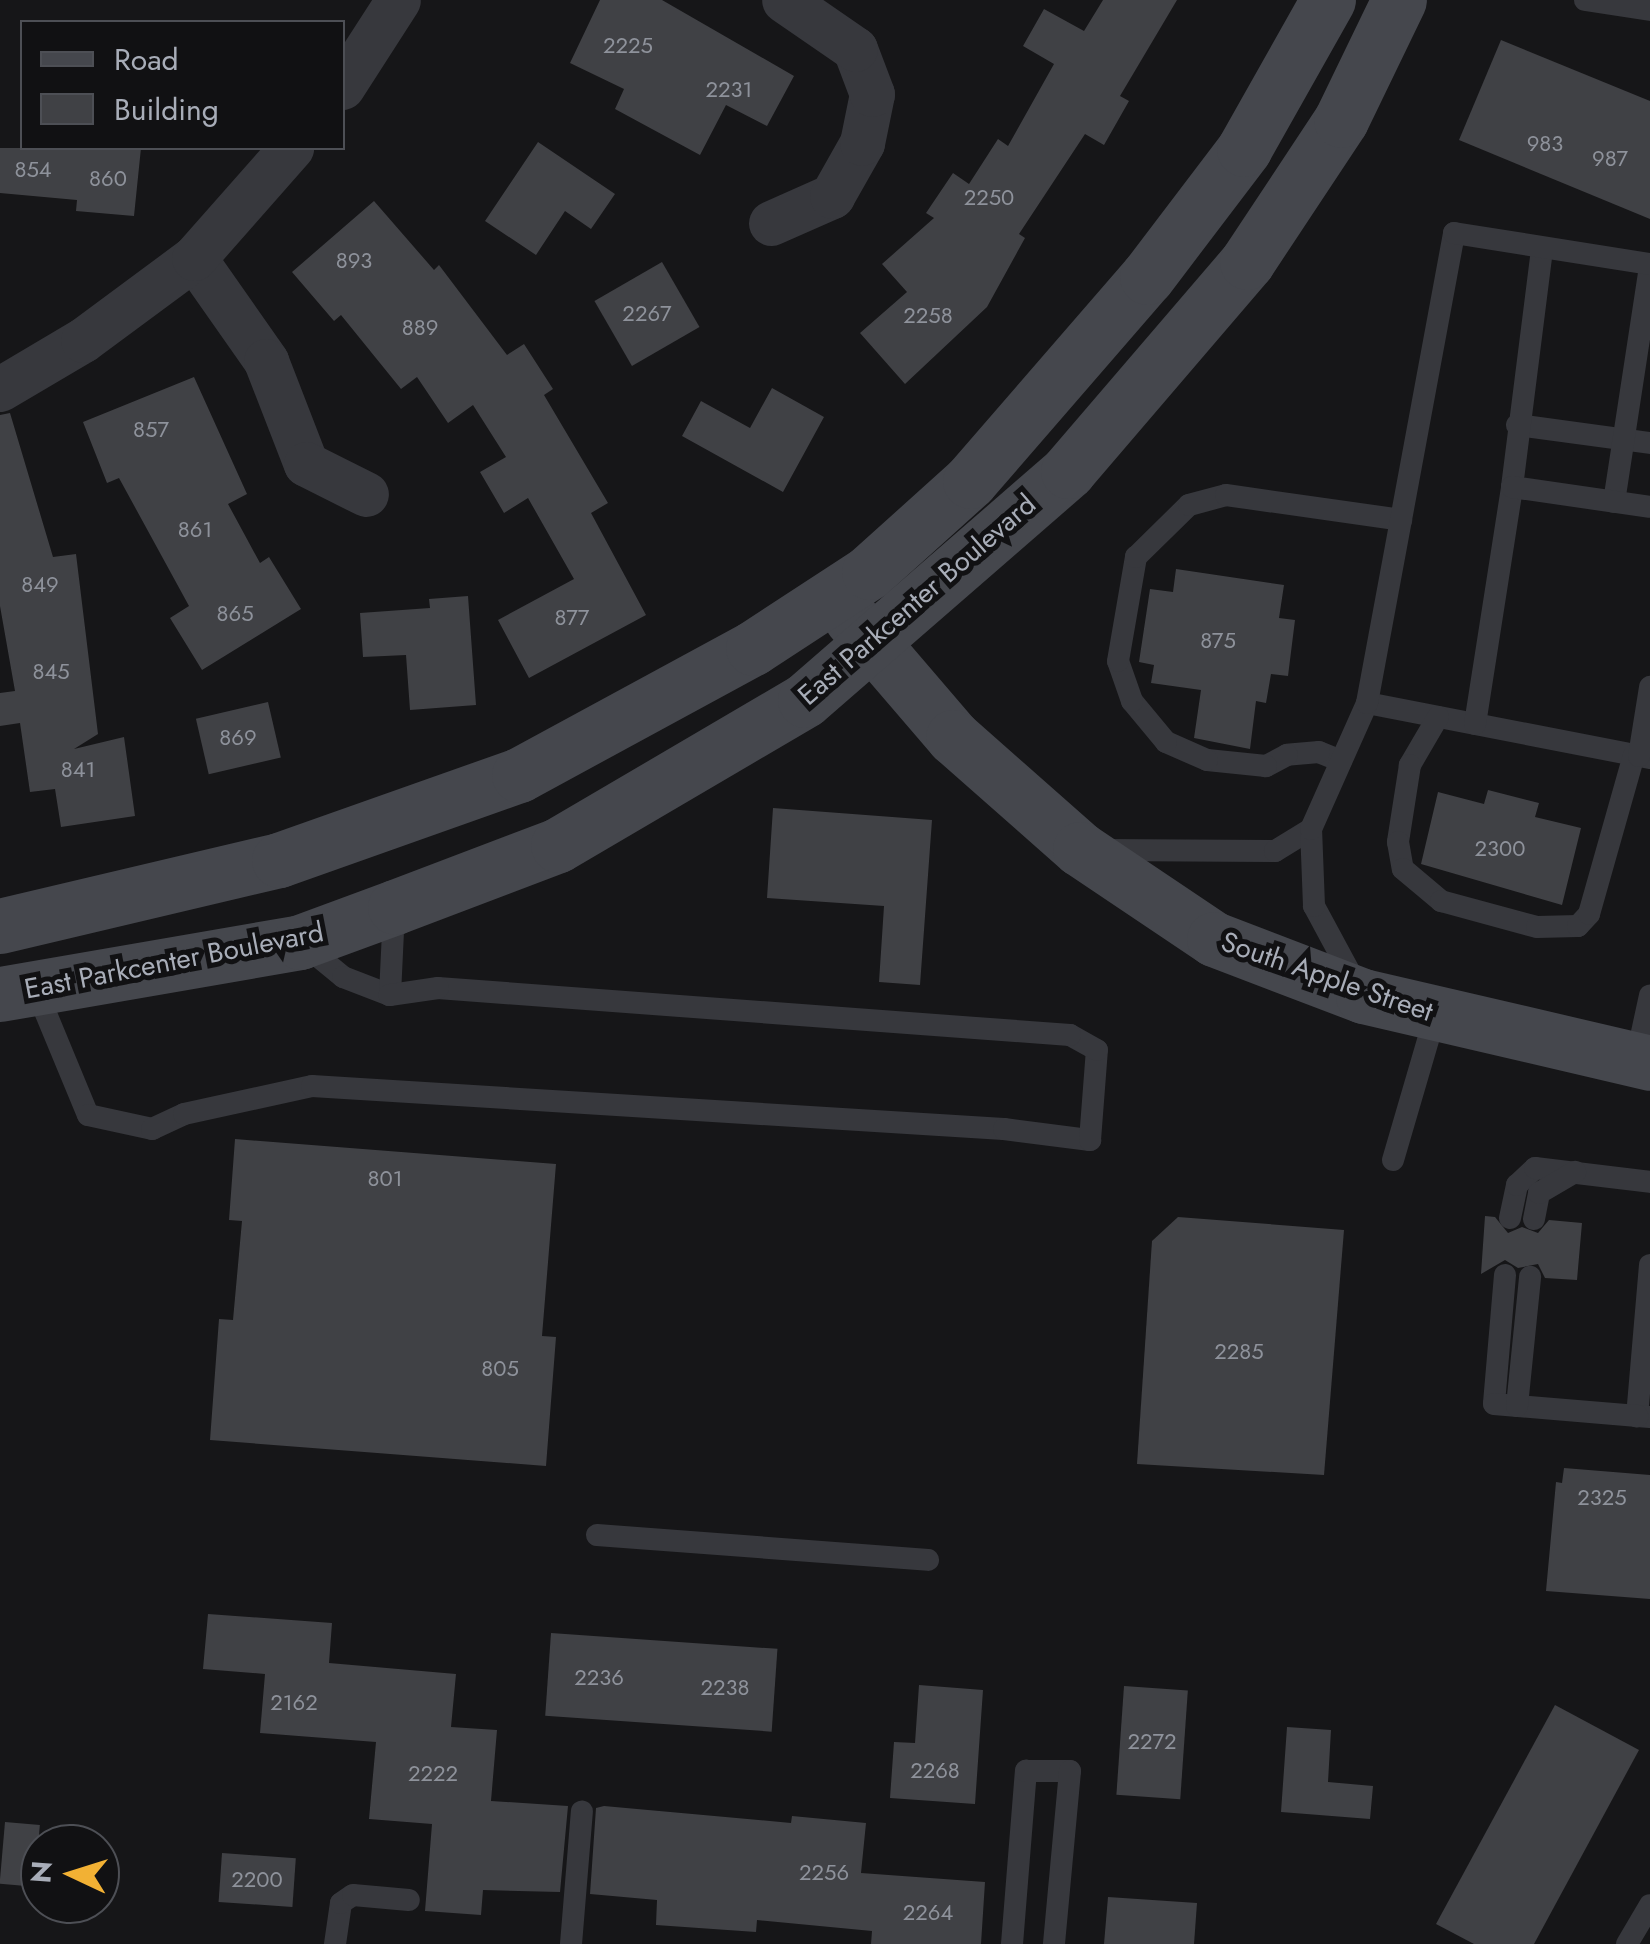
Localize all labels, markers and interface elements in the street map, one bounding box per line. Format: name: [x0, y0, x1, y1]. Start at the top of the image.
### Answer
legend: [20, 20, 345, 150]
house number: 2225: [603, 33, 653, 59]
text: Road: [114, 38, 179, 81]
house number: 2231: [706, 77, 752, 103]
text: Building: [114, 88, 219, 131]
house number: 983: [1527, 131, 1563, 157]
house number: 987: [1592, 146, 1628, 172]
house number: 854: [14, 157, 52, 183]
house number: 860: [89, 166, 127, 192]
house number: 2250: [964, 185, 1014, 211]
house number: 893: [336, 248, 372, 274]
house number: 2267: [622, 301, 672, 327]
house number: 2258: [903, 303, 953, 329]
house number: 889: [402, 315, 438, 341]
house number: 857: [133, 417, 169, 443]
street label: East Parkcenter Boulevard: [791, 488, 1043, 712]
house number: 861: [178, 517, 212, 543]
house number: 849: [21, 572, 59, 598]
house number: 865: [216, 601, 254, 627]
house number: 877: [555, 605, 589, 631]
house number: 875: [1200, 628, 1236, 654]
house number: 845: [32, 659, 70, 685]
house number: 869: [219, 725, 257, 751]
house number: 841: [61, 757, 95, 783]
house number: 2300: [1475, 836, 1525, 862]
street label: East Parkcenter Boulevard: [22, 916, 326, 1006]
street label: South Apple Street: [1217, 925, 1437, 1029]
house number: 801: [367, 1166, 403, 1192]
house number: 2285: [1214, 1339, 1264, 1365]
house number: 805: [481, 1356, 519, 1382]
house number: 2325: [1577, 1485, 1627, 1511]
house number: 2236: [574, 1665, 624, 1691]
house number: 2238: [700, 1675, 750, 1701]
house number: 2162: [270, 1690, 318, 1716]
house number: 2272: [1127, 1729, 1177, 1755]
house number: 2268: [910, 1758, 960, 1784]
house number: 2222: [408, 1761, 458, 1787]
north arrow: [20, 1824, 120, 1924]
text: N: [20, 1859, 63, 1885]
house number: 2256: [799, 1860, 849, 1886]
house number: 2200: [231, 1867, 283, 1893]
house number: 2264: [903, 1900, 953, 1926]

